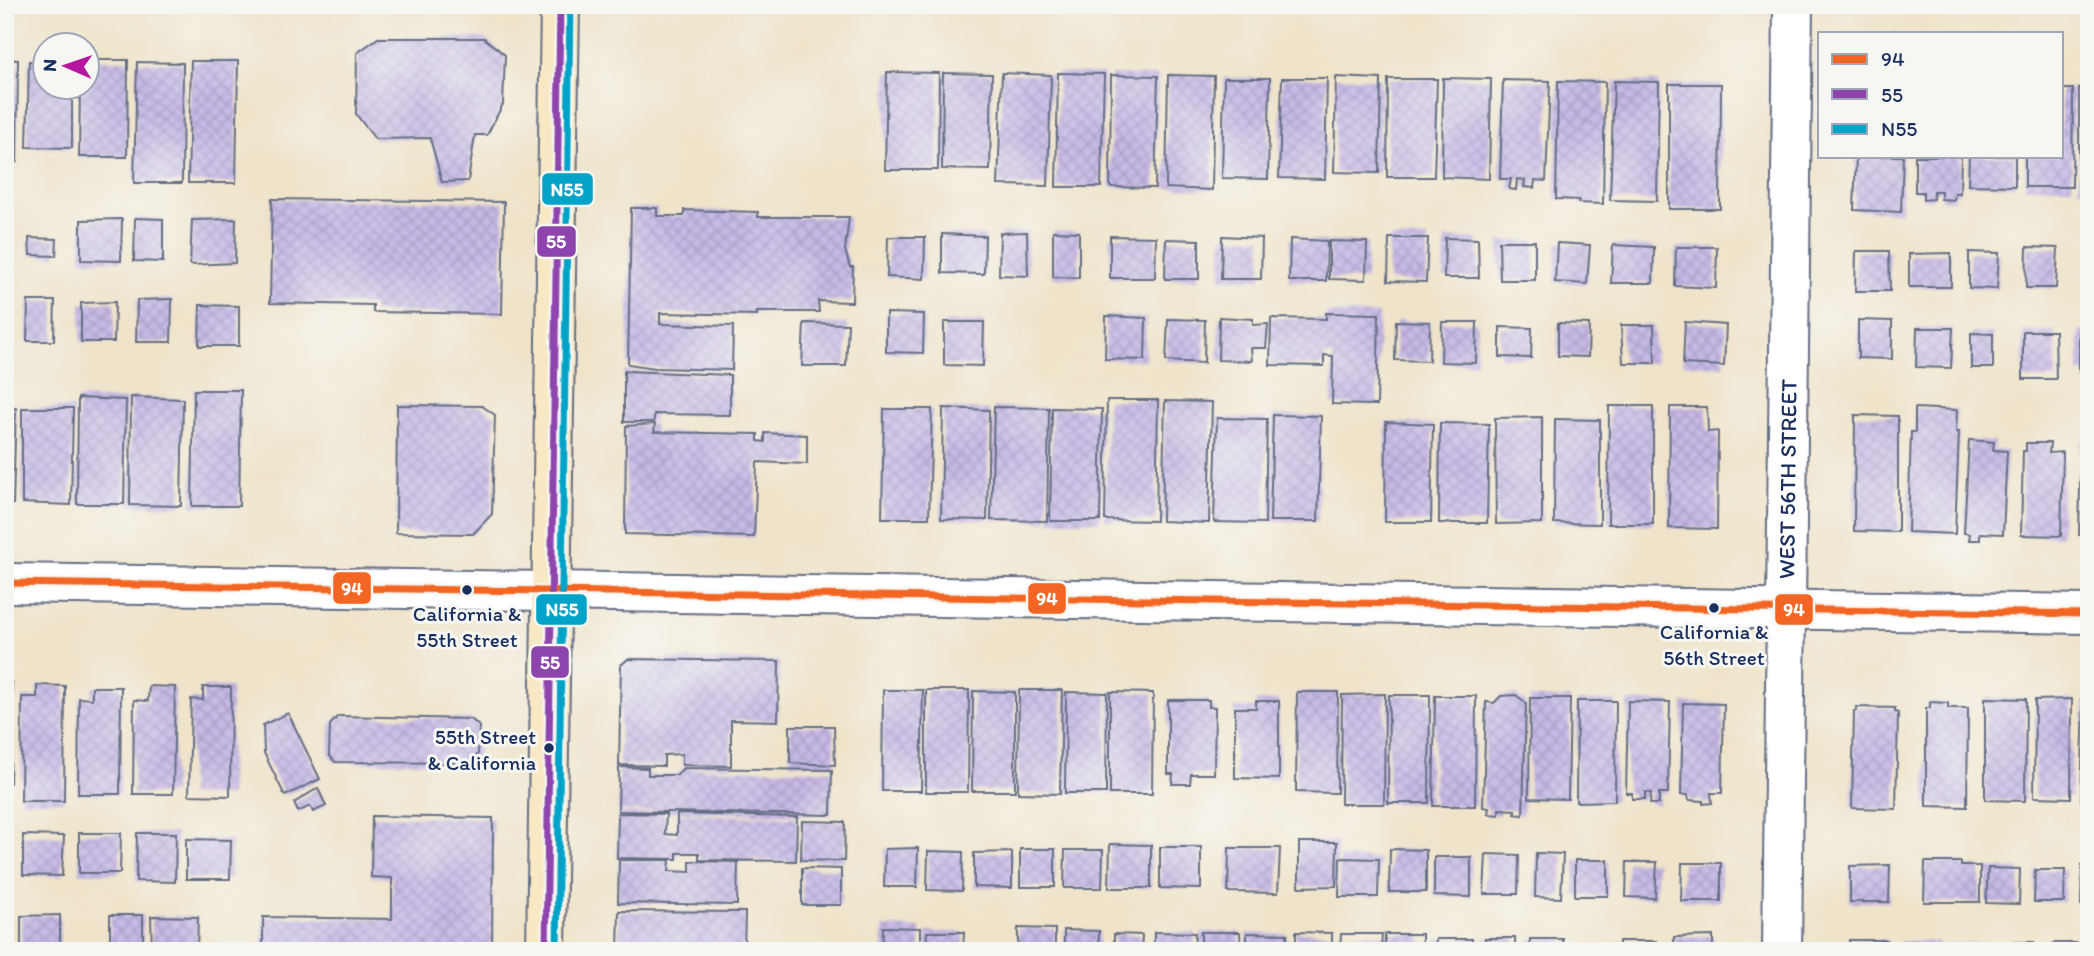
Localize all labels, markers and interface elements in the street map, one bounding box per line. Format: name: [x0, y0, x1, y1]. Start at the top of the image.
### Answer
north arrow: [32, 32, 102, 102]
legend: [1818, 32, 2062, 158]
text: 94: [1881, 46, 1905, 71]
text: N: [38, 59, 61, 72]
text: 55: [1881, 82, 1903, 107]
text: N55: [1881, 116, 1917, 141]
line badge: N55: [541, 172, 594, 206]
text: N55: [551, 178, 583, 201]
line badge: 55: [536, 225, 577, 258]
text: 55: [546, 230, 566, 253]
street label: WEST 56TH STREET: [1772, 379, 1803, 579]
line badge: 94: [332, 571, 372, 605]
text: 94: [341, 577, 363, 600]
line badge: 94: [1027, 582, 1067, 615]
marker: California & 55th Street: [460, 583, 474, 597]
text: 94: [1036, 587, 1058, 610]
line badge: N55: [535, 593, 588, 626]
line badge: 94: [1774, 593, 1814, 626]
text: N55: [546, 598, 578, 621]
text: 94: [1783, 598, 1805, 621]
place label: California & 55th Street: [413, 601, 522, 652]
marker: California & 56th Street: [1707, 601, 1721, 615]
place label: California & 56th Street: [1660, 619, 1769, 670]
line badge: 55: [530, 645, 570, 679]
text: 55: [540, 651, 560, 674]
place label: 55th Street & California: [427, 724, 536, 775]
marker: 55th Street & California: [542, 741, 556, 755]

